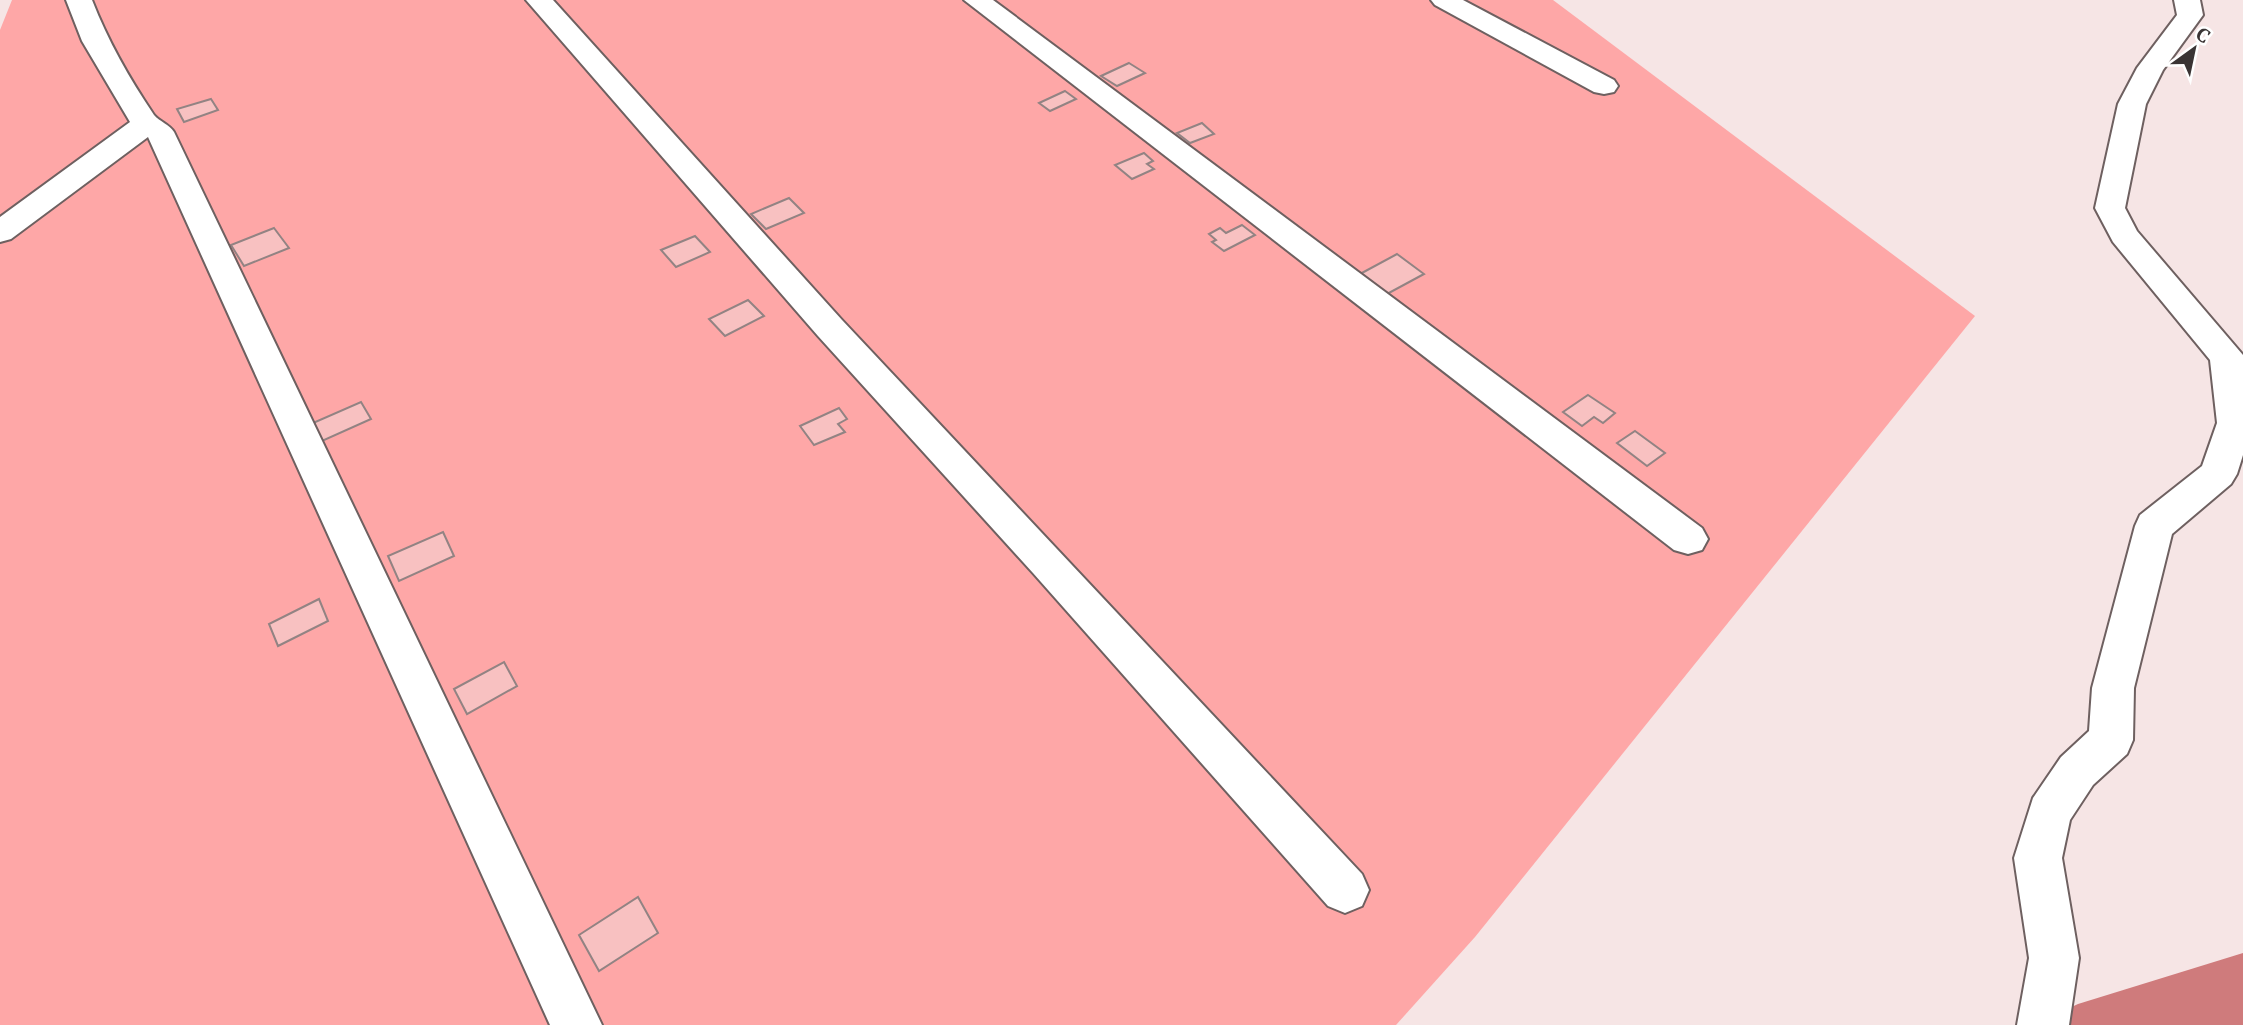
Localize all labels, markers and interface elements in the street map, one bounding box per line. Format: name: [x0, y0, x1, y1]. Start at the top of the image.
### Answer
north arrow: [2159, 14, 2229, 84]
text: С: [2192, 20, 2216, 48]

